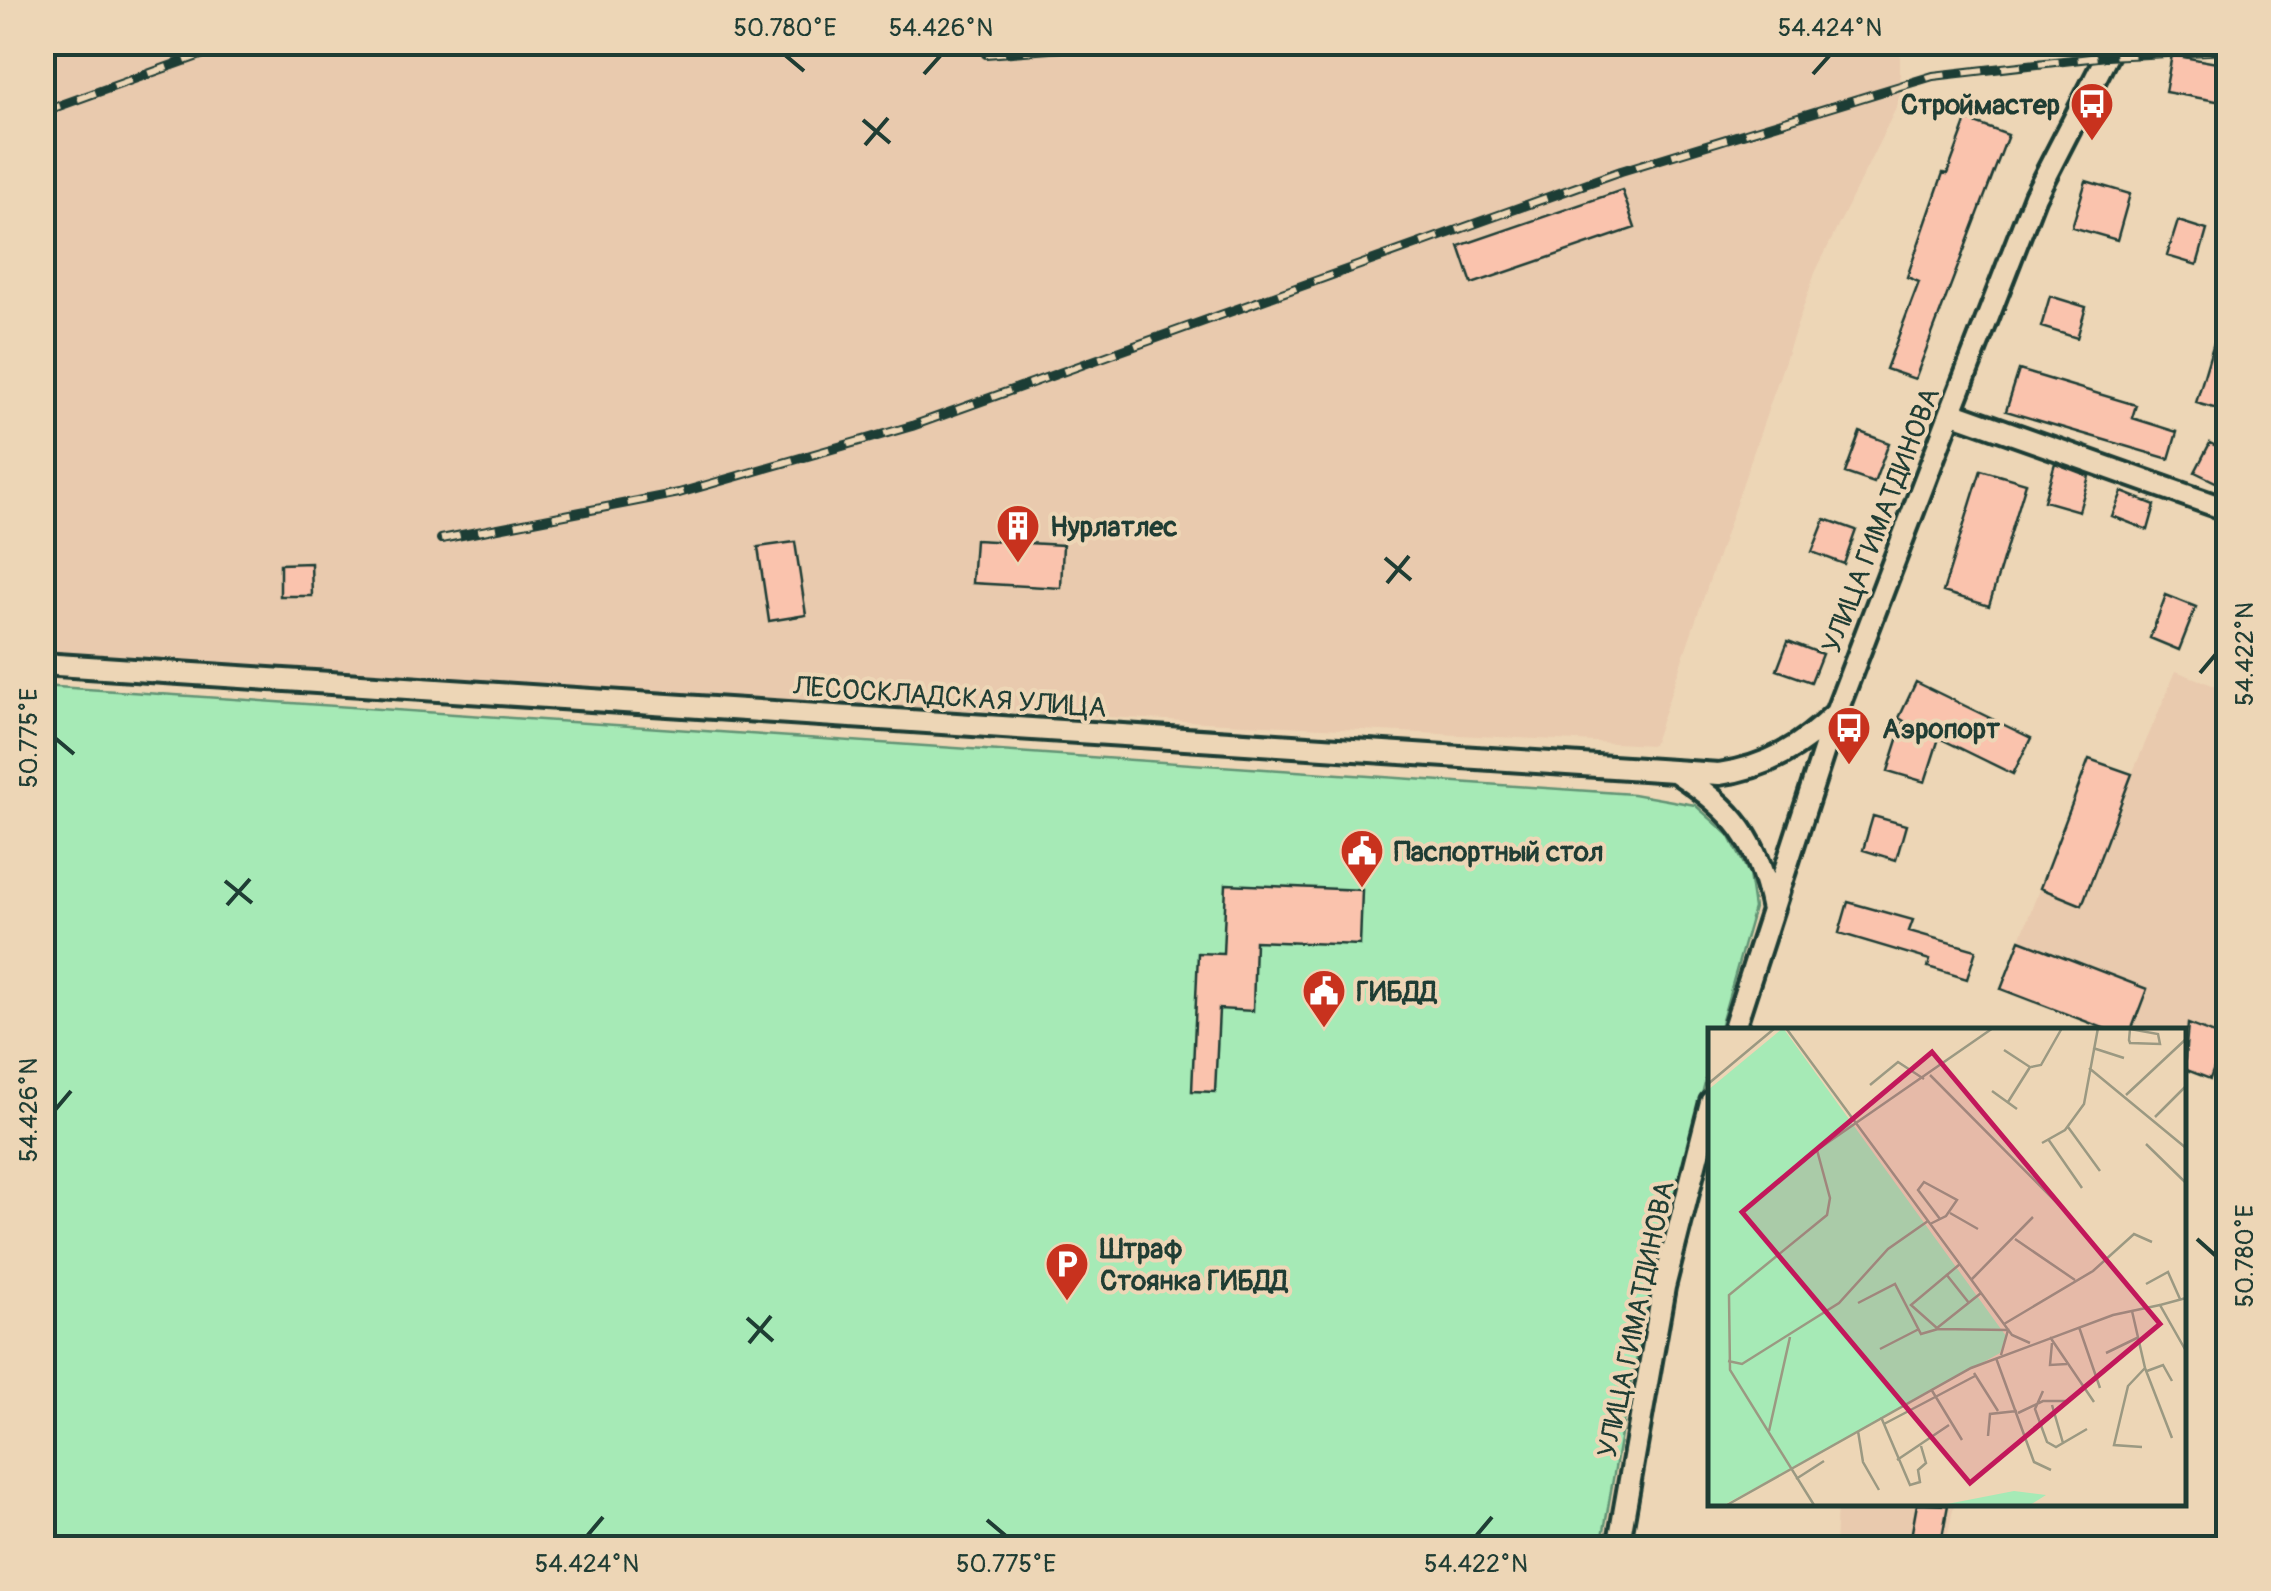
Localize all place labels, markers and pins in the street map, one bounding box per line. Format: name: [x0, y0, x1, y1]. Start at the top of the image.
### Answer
bus stop icon: Строймастер: [2069, 81, 2115, 142]
place label: Строймастер: [1901, 88, 2060, 123]
building icon: Нурлатлес: [995, 503, 1041, 564]
place label: Нурлатлес: [1050, 510, 1177, 545]
bus stop icon: Аэропорт: [1826, 705, 1872, 766]
place label: Аэропорт: [1882, 712, 2001, 747]
public building icon: Паспортный стол: [1339, 828, 1385, 889]
place label: Паспортный стол: [1394, 835, 1604, 870]
public building icon: ГИБДД: [1301, 968, 1347, 1029]
place label: ГИБДД: [1356, 975, 1438, 1010]
place label: Штраф Стоянка ГИБДД: [1099, 1232, 1289, 1299]
parking icon: Штраф Стоянка ГИБДД: [1044, 1241, 1090, 1302]

